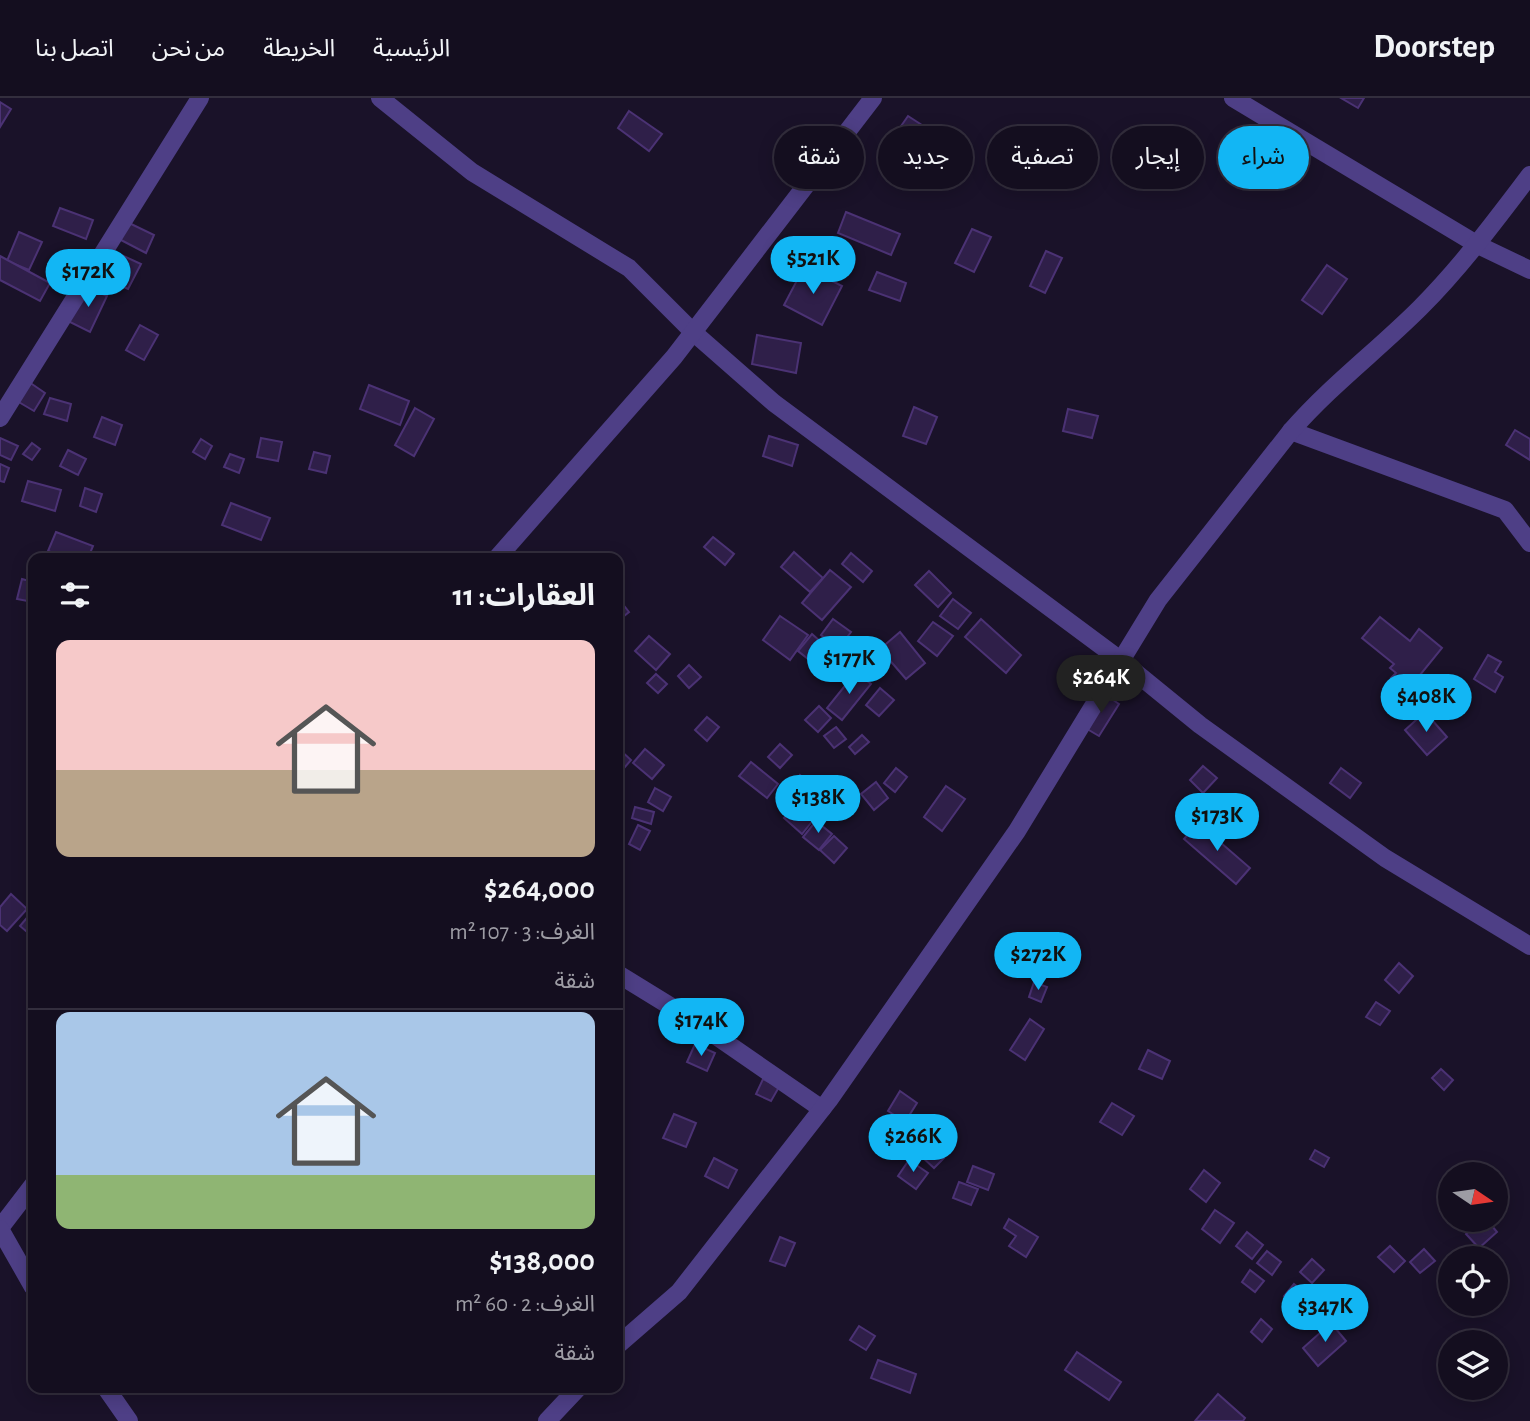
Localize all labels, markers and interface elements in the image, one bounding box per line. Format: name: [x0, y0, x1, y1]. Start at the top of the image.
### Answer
text: Doorstep: [1373, 31, 1495, 64]
text: اتصل بنا: [35, 37, 114, 61]
text: من نحن: [152, 37, 225, 61]
text: الخريطة: [263, 37, 335, 61]
text: الرئيسية: [373, 37, 450, 61]
chip: شقة: [774, 126, 864, 189]
chip: جديد: [878, 126, 973, 189]
chip: تصفية: [987, 126, 1098, 189]
chip: إيجار: [1112, 126, 1204, 189]
chip: شراء: [1218, 126, 1309, 189]
pin: $521K: [764, 236, 862, 296]
text: $521K: [787, 247, 839, 270]
pin: $172K: [39, 250, 137, 309]
text: $172K: [62, 260, 114, 283]
icon: filters: [56, 576, 94, 614]
text: العقارات: 11: [452, 581, 595, 611]
pin: $177K: [800, 636, 898, 696]
text: $177K: [823, 647, 875, 670]
pin: $264K: [1052, 656, 1150, 715]
text: $264K: [1072, 666, 1130, 689]
pin: $408K: [1377, 674, 1475, 734]
text: $408K: [1397, 685, 1455, 708]
icon: home: [263, 686, 389, 812]
pin: $138K: [769, 776, 867, 835]
text: $138K: [791, 786, 845, 809]
pin: $173K: [1168, 794, 1266, 853]
text: $173K: [1191, 804, 1243, 827]
text: $264,000: [484, 874, 595, 904]
text: الغرف: 3 · 107 m²: [449, 921, 595, 944]
pin: $272K: [989, 932, 1087, 992]
text: $272K: [1010, 943, 1066, 966]
text: شقة: [554, 970, 595, 993]
pin: $174K: [652, 998, 750, 1058]
text: $174K: [674, 1009, 728, 1032]
icon: home: [263, 1058, 389, 1184]
pin: $266K: [864, 1114, 962, 1174]
text: $266K: [885, 1125, 941, 1148]
north arrow: [1438, 1162, 1508, 1232]
map controls: [1438, 1162, 1508, 1400]
text: $138,000: [489, 1246, 595, 1276]
button: locate: [1438, 1246, 1508, 1316]
pin: $347K: [1276, 1284, 1374, 1344]
text: الغرف: 2 · 60 m²: [455, 1293, 595, 1316]
text: $347K: [1297, 1295, 1353, 1318]
button: layers: [1438, 1330, 1508, 1400]
text: شقة: [554, 1342, 595, 1365]

